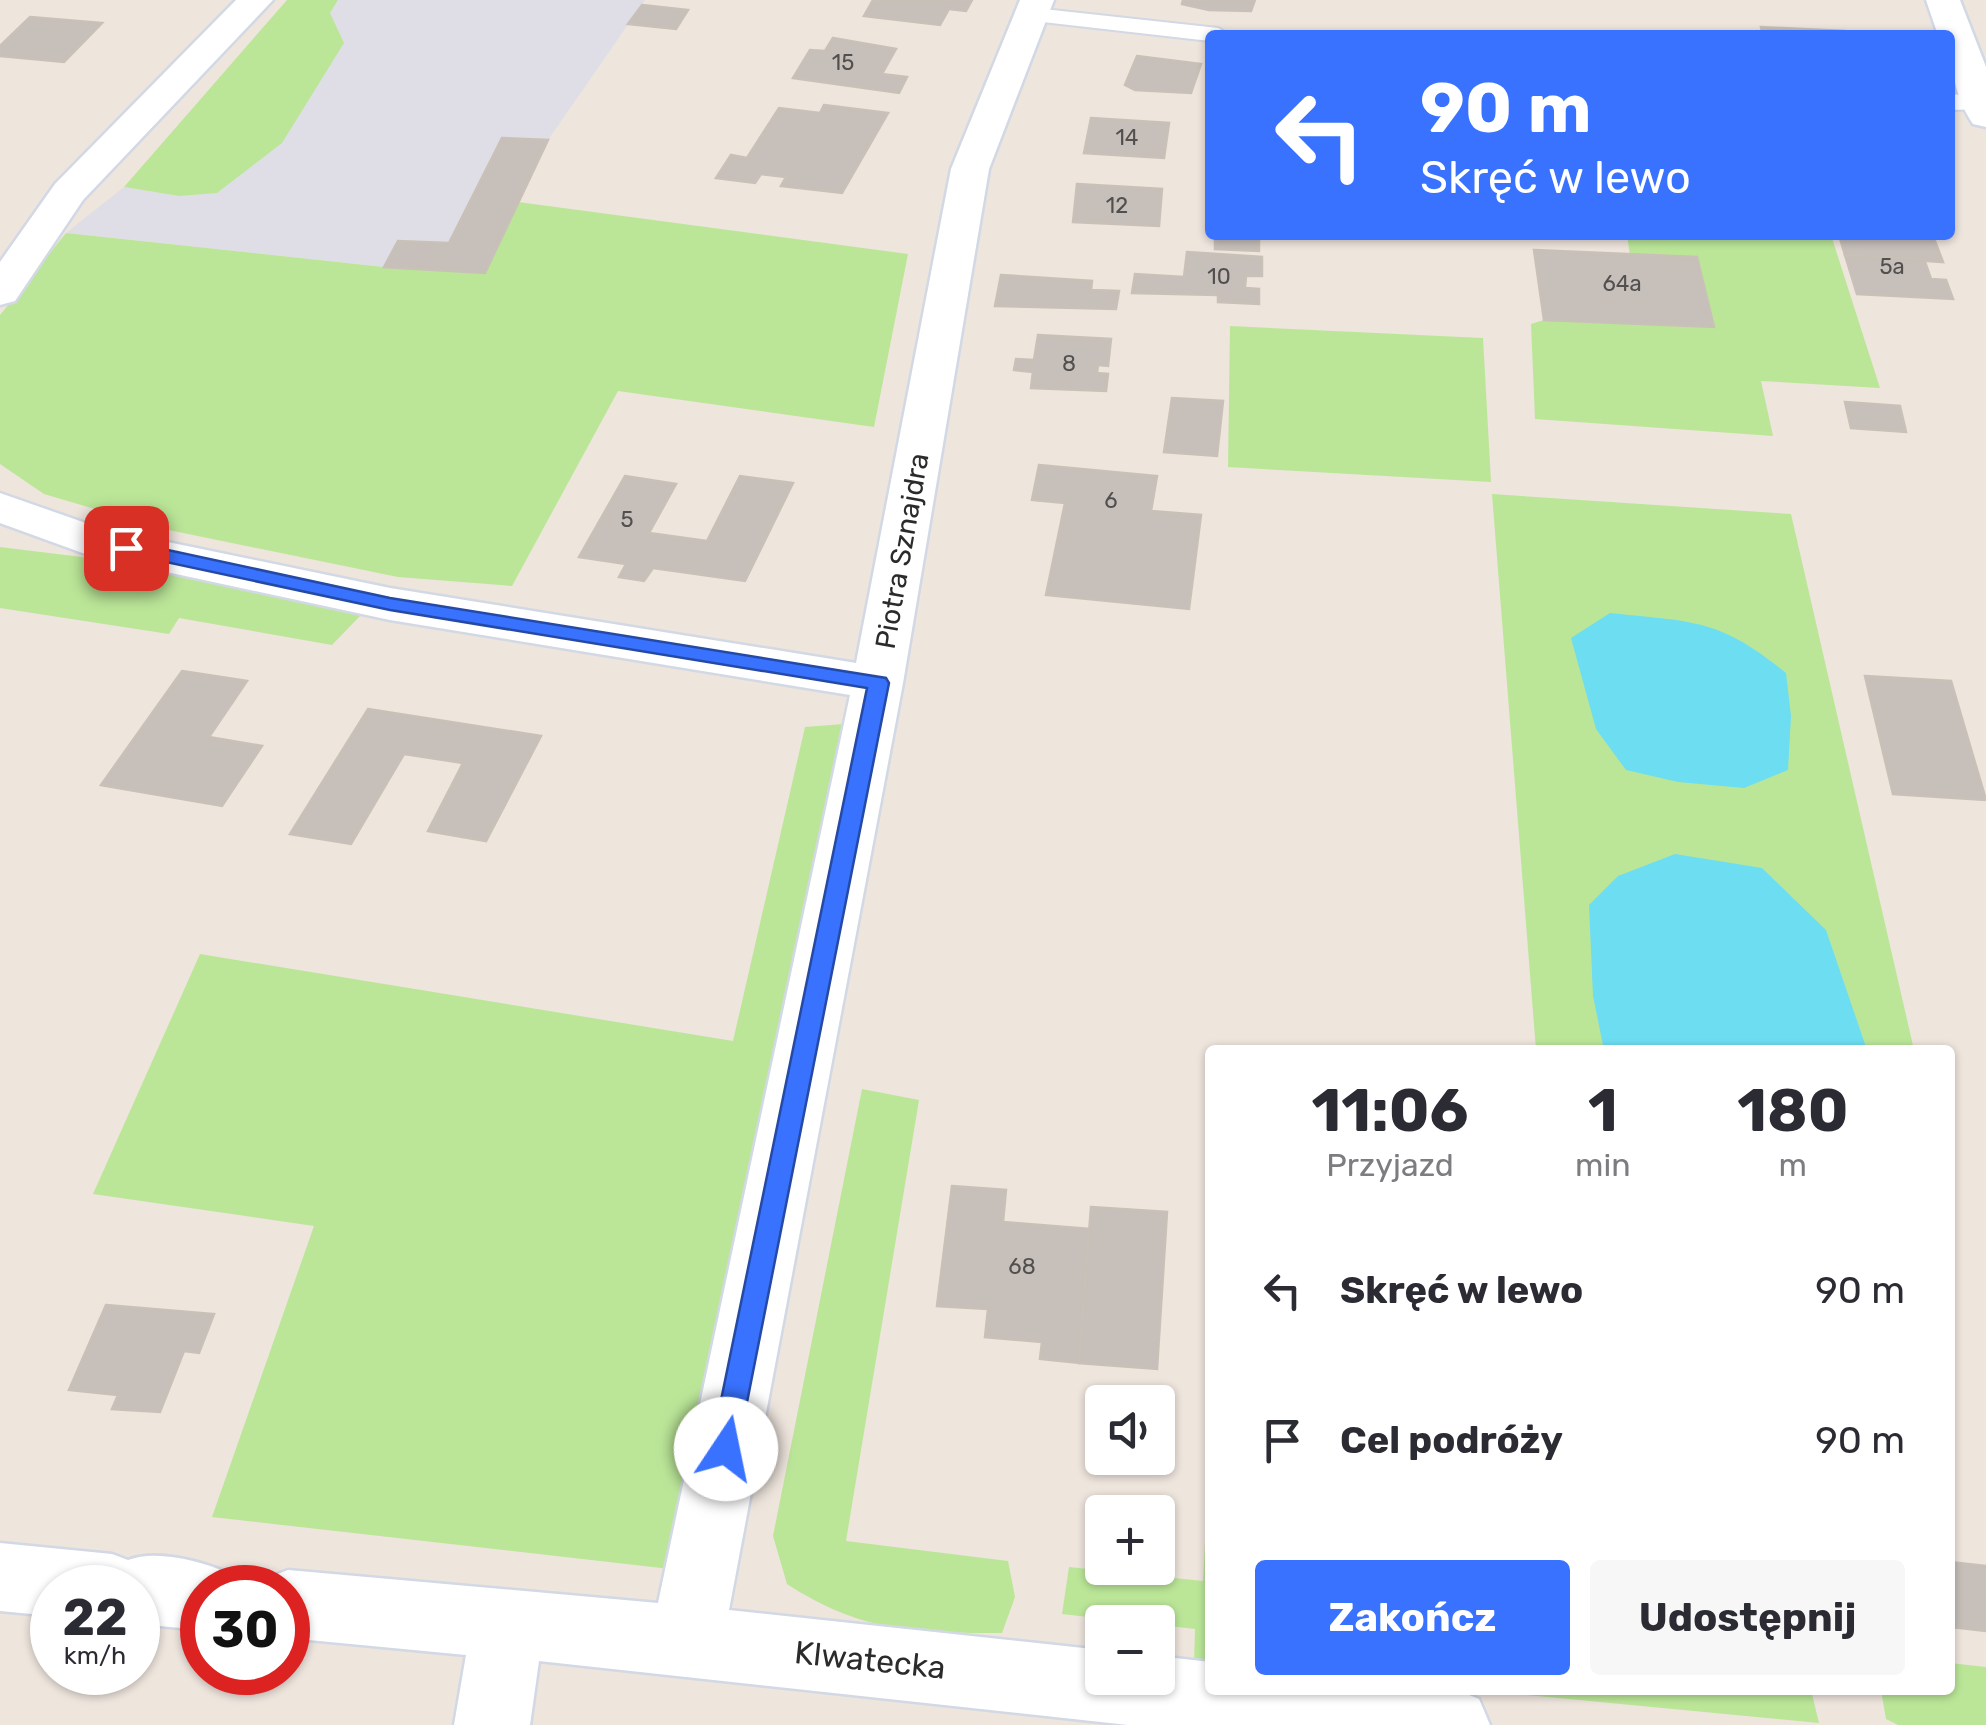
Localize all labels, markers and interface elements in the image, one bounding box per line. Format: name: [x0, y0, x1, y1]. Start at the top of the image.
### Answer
house number: 15: [832, 49, 854, 76]
text: 90 m: [1420, 67, 1592, 150]
icon: left: [1255, 70, 1385, 200]
house number: 14: [1115, 124, 1139, 151]
text: Skręć w lewo: [1420, 151, 1691, 204]
house number: 12: [1106, 192, 1128, 219]
house number: 5a: [1879, 253, 1905, 280]
house number: 10: [1207, 263, 1231, 290]
house number: 64a: [1602, 270, 1642, 297]
house number: 8: [1062, 350, 1076, 377]
street label: Piotra Sznajdra: [869, 450, 935, 652]
house number: 6: [1104, 487, 1118, 514]
pin: [84, 506, 169, 591]
house number: 5: [620, 506, 634, 533]
icon: arrive: [99, 521, 154, 576]
text: 11:06: [1312, 1075, 1469, 1146]
text: 1: [1588, 1075, 1618, 1146]
text: 180: [1737, 1075, 1848, 1146]
text: Przyjazd: [1326, 1146, 1454, 1184]
text: min: [1575, 1146, 1631, 1184]
text: m: [1779, 1146, 1807, 1184]
house number: 68: [1008, 1253, 1036, 1280]
icon: left: [1255, 1263, 1310, 1318]
text: Skręć w lewo: [1340, 1267, 1583, 1313]
text: 90 m: [1815, 1267, 1905, 1313]
map controls: [1085, 1385, 1175, 1695]
button: sound: [1085, 1385, 1175, 1475]
position arrow: [674, 1397, 778, 1501]
icon: arrive: [1255, 1413, 1310, 1468]
text: Cel podróży: [1340, 1417, 1563, 1463]
text: 90 m: [1815, 1417, 1905, 1463]
button: +: [1085, 1495, 1175, 1585]
button: Zakończ: [1255, 1560, 1570, 1675]
button: Udostępnij: [1590, 1560, 1905, 1675]
speed limit sign: 30: [180, 1565, 310, 1695]
text: 22: [63, 1588, 128, 1648]
button: −: [1085, 1605, 1175, 1695]
street label: Klwatecka: [793, 1633, 947, 1687]
text: km/h: [64, 1641, 126, 1670]

